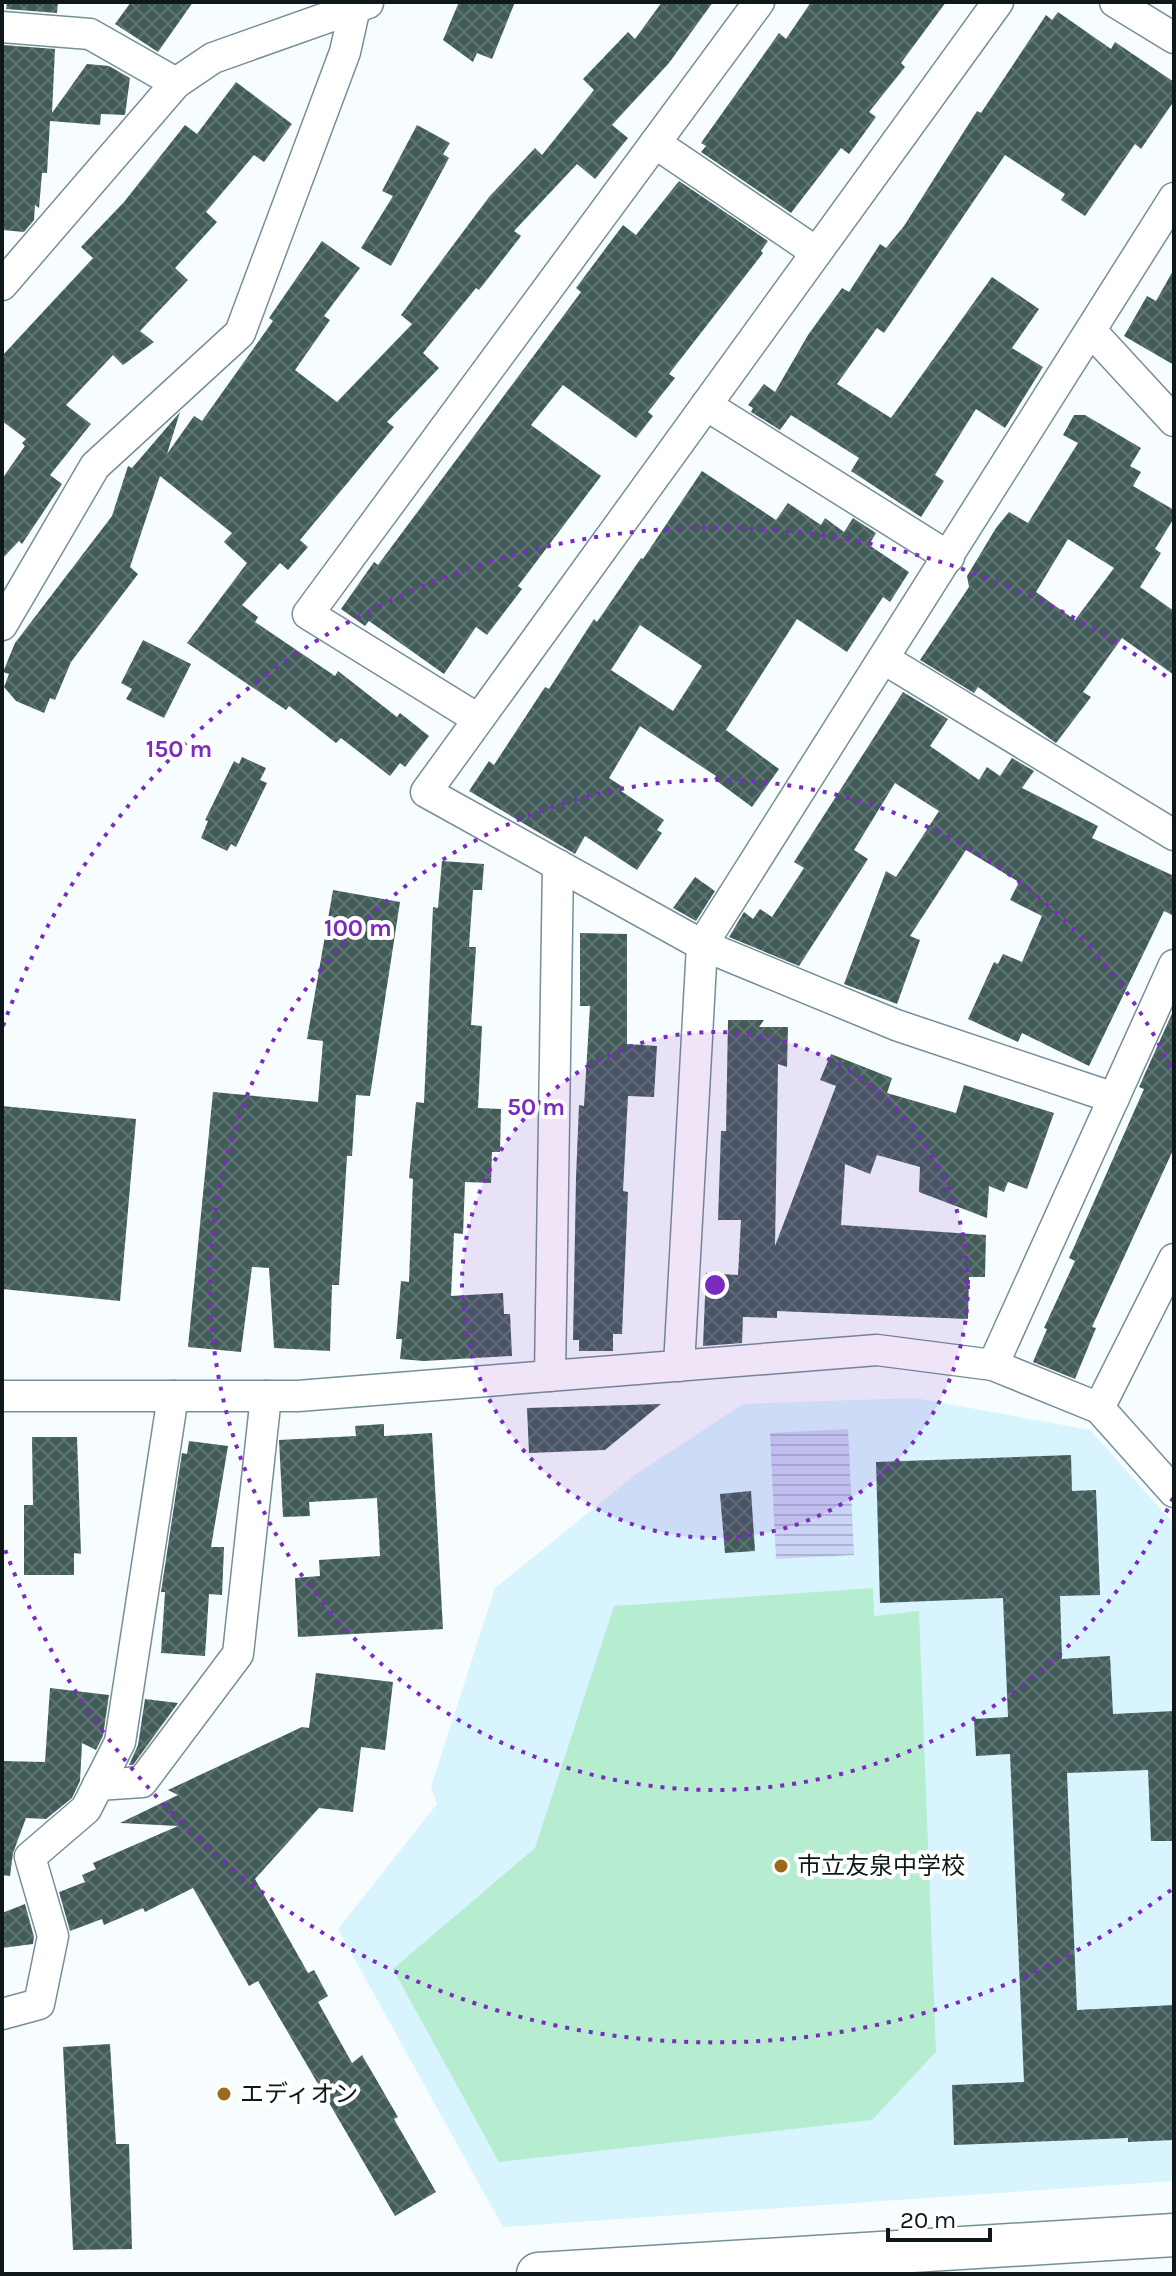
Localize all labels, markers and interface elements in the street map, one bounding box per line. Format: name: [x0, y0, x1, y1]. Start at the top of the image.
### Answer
text: 150 m: [146, 735, 212, 763]
text: 100 m: [324, 914, 392, 942]
text: 50 m: [507, 1093, 565, 1121]
centre of rings: [701, 1271, 729, 1299]
place label: 市立友泉中学校: [797, 1852, 965, 1880]
marker: 市立友泉中学校: [772, 1857, 790, 1875]
place label: エディオン: [240, 2080, 358, 2108]
marker: エディオン: [215, 2085, 233, 2103]
scale bar: [888, 2192, 990, 2242]
text: 20 m: [900, 2206, 956, 2234]

